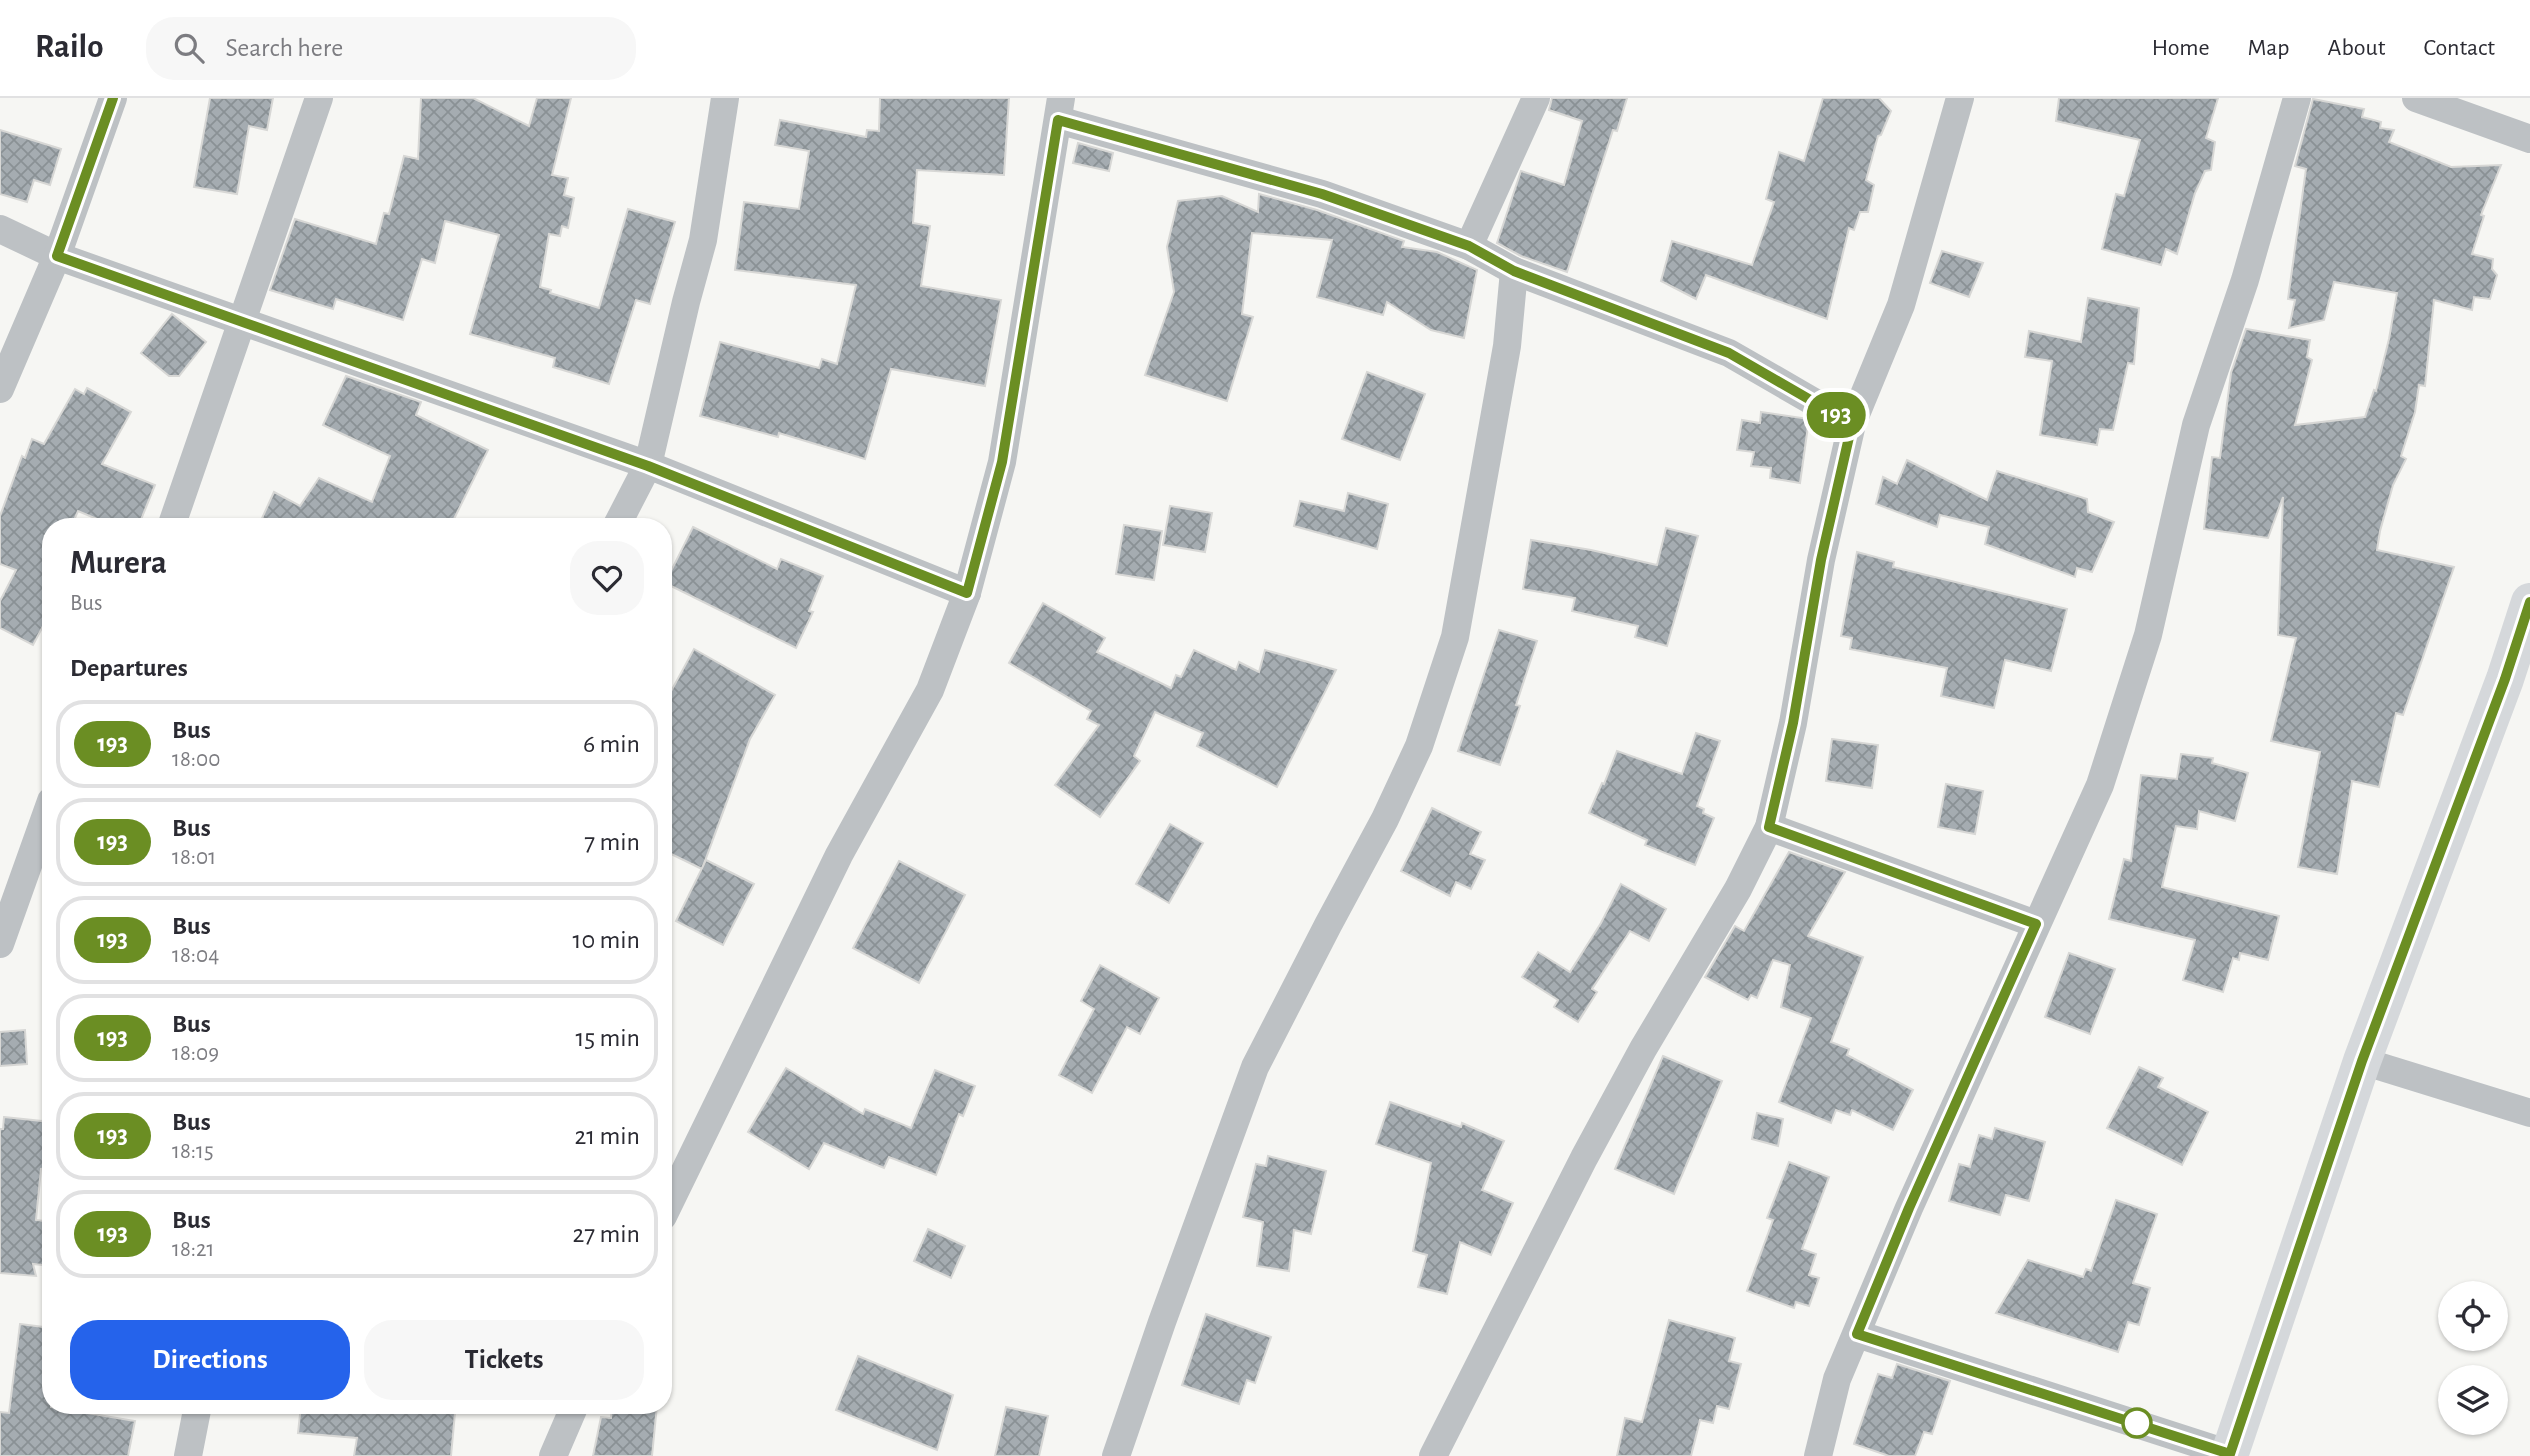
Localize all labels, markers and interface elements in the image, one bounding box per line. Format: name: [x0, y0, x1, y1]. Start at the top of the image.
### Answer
search box: [146, 17, 636, 80]
icon: search: [170, 29, 208, 67]
text: Railo: [35, 31, 104, 64]
text: Search here: [226, 35, 343, 61]
text: Home: [2152, 36, 2210, 60]
text: Map: [2248, 36, 2290, 60]
text: About: [2328, 36, 2385, 60]
text: Contact: [2423, 36, 2495, 60]
line badge: 193: [1796, 392, 1876, 438]
text: 193: [1821, 403, 1851, 427]
button: heart: [570, 541, 644, 615]
text: Murera: [70, 547, 167, 580]
text: Bus: [70, 592, 103, 615]
text: Departures: [70, 655, 188, 681]
text: Bus: [172, 717, 211, 743]
text: 6 min: [583, 731, 640, 757]
text: 193: [97, 732, 128, 756]
text: 18:00: [172, 748, 220, 771]
text: Bus: [172, 815, 211, 841]
text: 7 min: [584, 829, 640, 855]
text: 193: [97, 830, 128, 854]
text: 18:01: [172, 846, 216, 869]
text: Bus: [172, 913, 211, 939]
text: 10 min: [573, 927, 640, 953]
text: 193: [97, 928, 128, 952]
text: 18:04: [172, 944, 219, 967]
text: Bus: [172, 1011, 211, 1037]
text: 15 min: [575, 1025, 640, 1051]
text: 193: [97, 1026, 128, 1050]
text: 18:09: [172, 1042, 219, 1065]
text: Bus: [172, 1109, 211, 1135]
text: 21 min: [574, 1123, 640, 1149]
text: 193: [97, 1124, 128, 1148]
text: 18:15: [172, 1140, 214, 1163]
text: Bus: [172, 1207, 211, 1233]
text: 27 min: [573, 1221, 640, 1247]
text: 193: [97, 1222, 128, 1246]
text: 18:21: [172, 1238, 214, 1261]
map controls: [2438, 1281, 2508, 1435]
button: locate: [2438, 1281, 2508, 1351]
button: Directions: [70, 1320, 350, 1400]
button: Tickets: [364, 1320, 644, 1400]
button: layers: [2438, 1365, 2508, 1435]
unlabelled marker: [2122, 1408, 2152, 1438]

